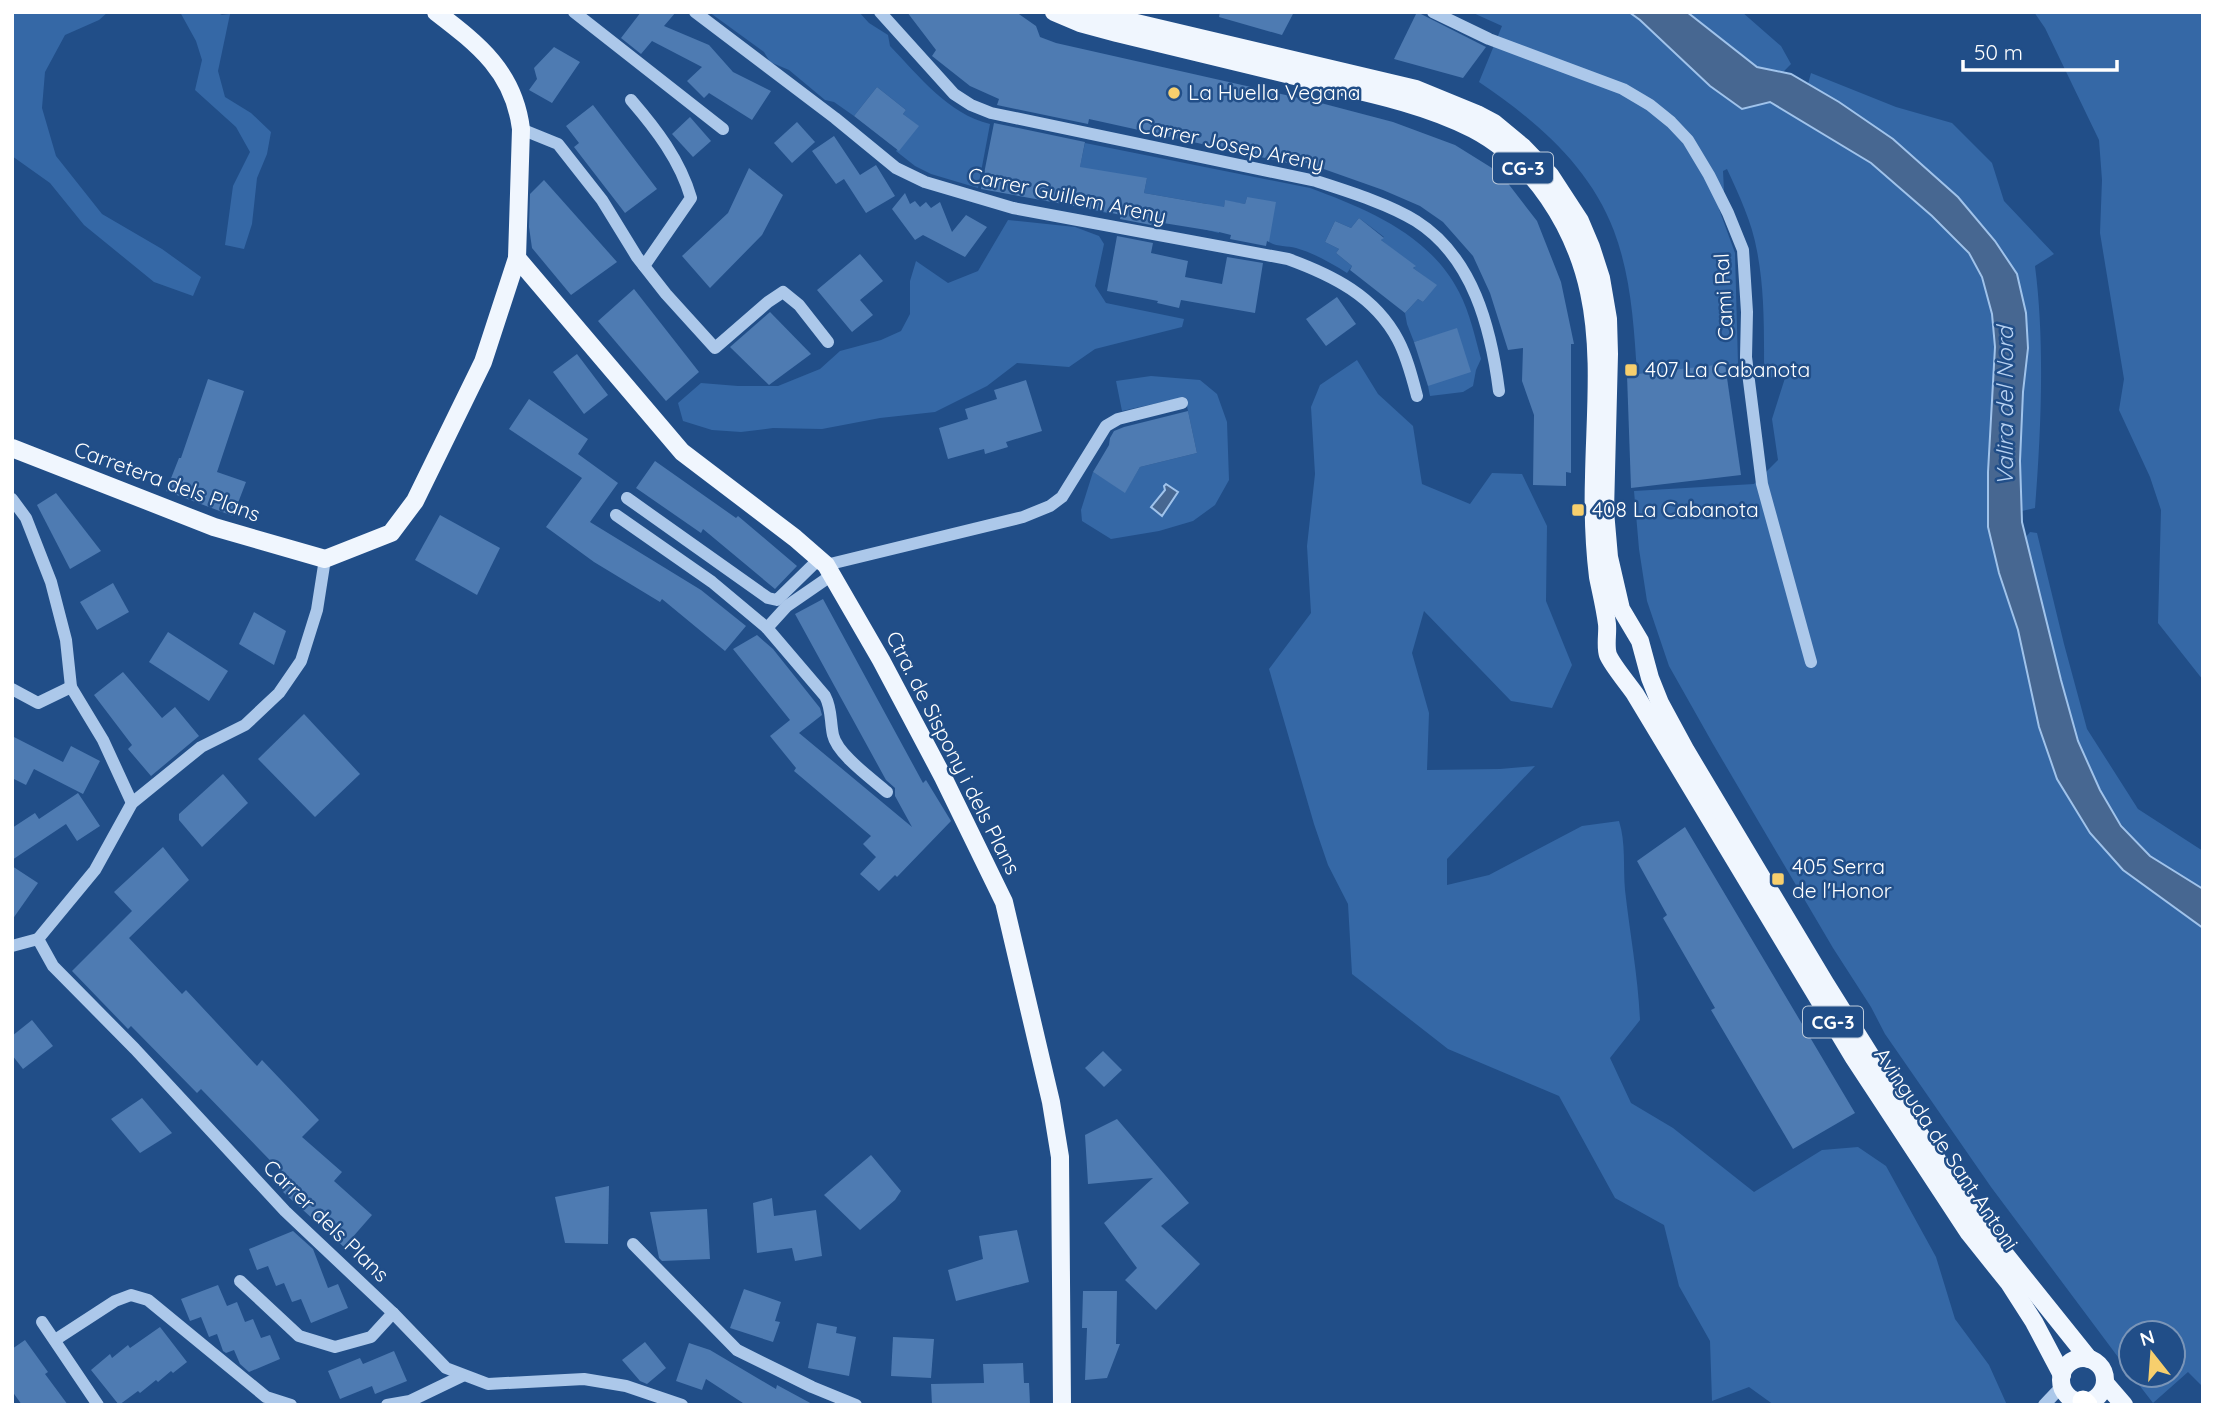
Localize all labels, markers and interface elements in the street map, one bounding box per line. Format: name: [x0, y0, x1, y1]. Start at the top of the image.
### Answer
scale bar: [1963, 28, 2117, 72]
text: 50 m: [1974, 39, 2023, 65]
place label: La Huella Vegana: [1188, 79, 1361, 105]
marker: La Huella Vegana: [1166, 85, 1182, 101]
street label: Carrer Josep Areny: [1136, 112, 1327, 176]
road number: CG-3: [1493, 152, 1553, 184]
street label: Carrer Guillem Areny: [966, 161, 1169, 229]
street label: Cami Ral: [1708, 253, 1738, 341]
water label: Valira del Nord: [1990, 323, 2019, 486]
place label: 407 La Cabanota: [1645, 356, 1810, 382]
marker: 407 La Cabanota: [1623, 362, 1639, 378]
street label: Carretera dels Plans: [71, 435, 264, 527]
place label: 408 La Cabanota: [1592, 496, 1759, 522]
marker: 408 La Cabanota: [1570, 502, 1586, 518]
street label: Ctra. de Sispony i dels Plans: [881, 626, 1027, 879]
place label: 405 Serra de l'Honor: [1792, 853, 1892, 903]
marker: 405 Serra de l'Honor: [1770, 871, 1786, 887]
road number: CG-3: [1803, 1006, 1863, 1038]
street label: Avinguda de Sant Antoni: [1869, 1042, 2024, 1255]
street label: Carrer dels Plans: [258, 1154, 395, 1287]
north arrow: [2117, 1319, 2187, 1389]
text: N: [2137, 1324, 2157, 1351]

